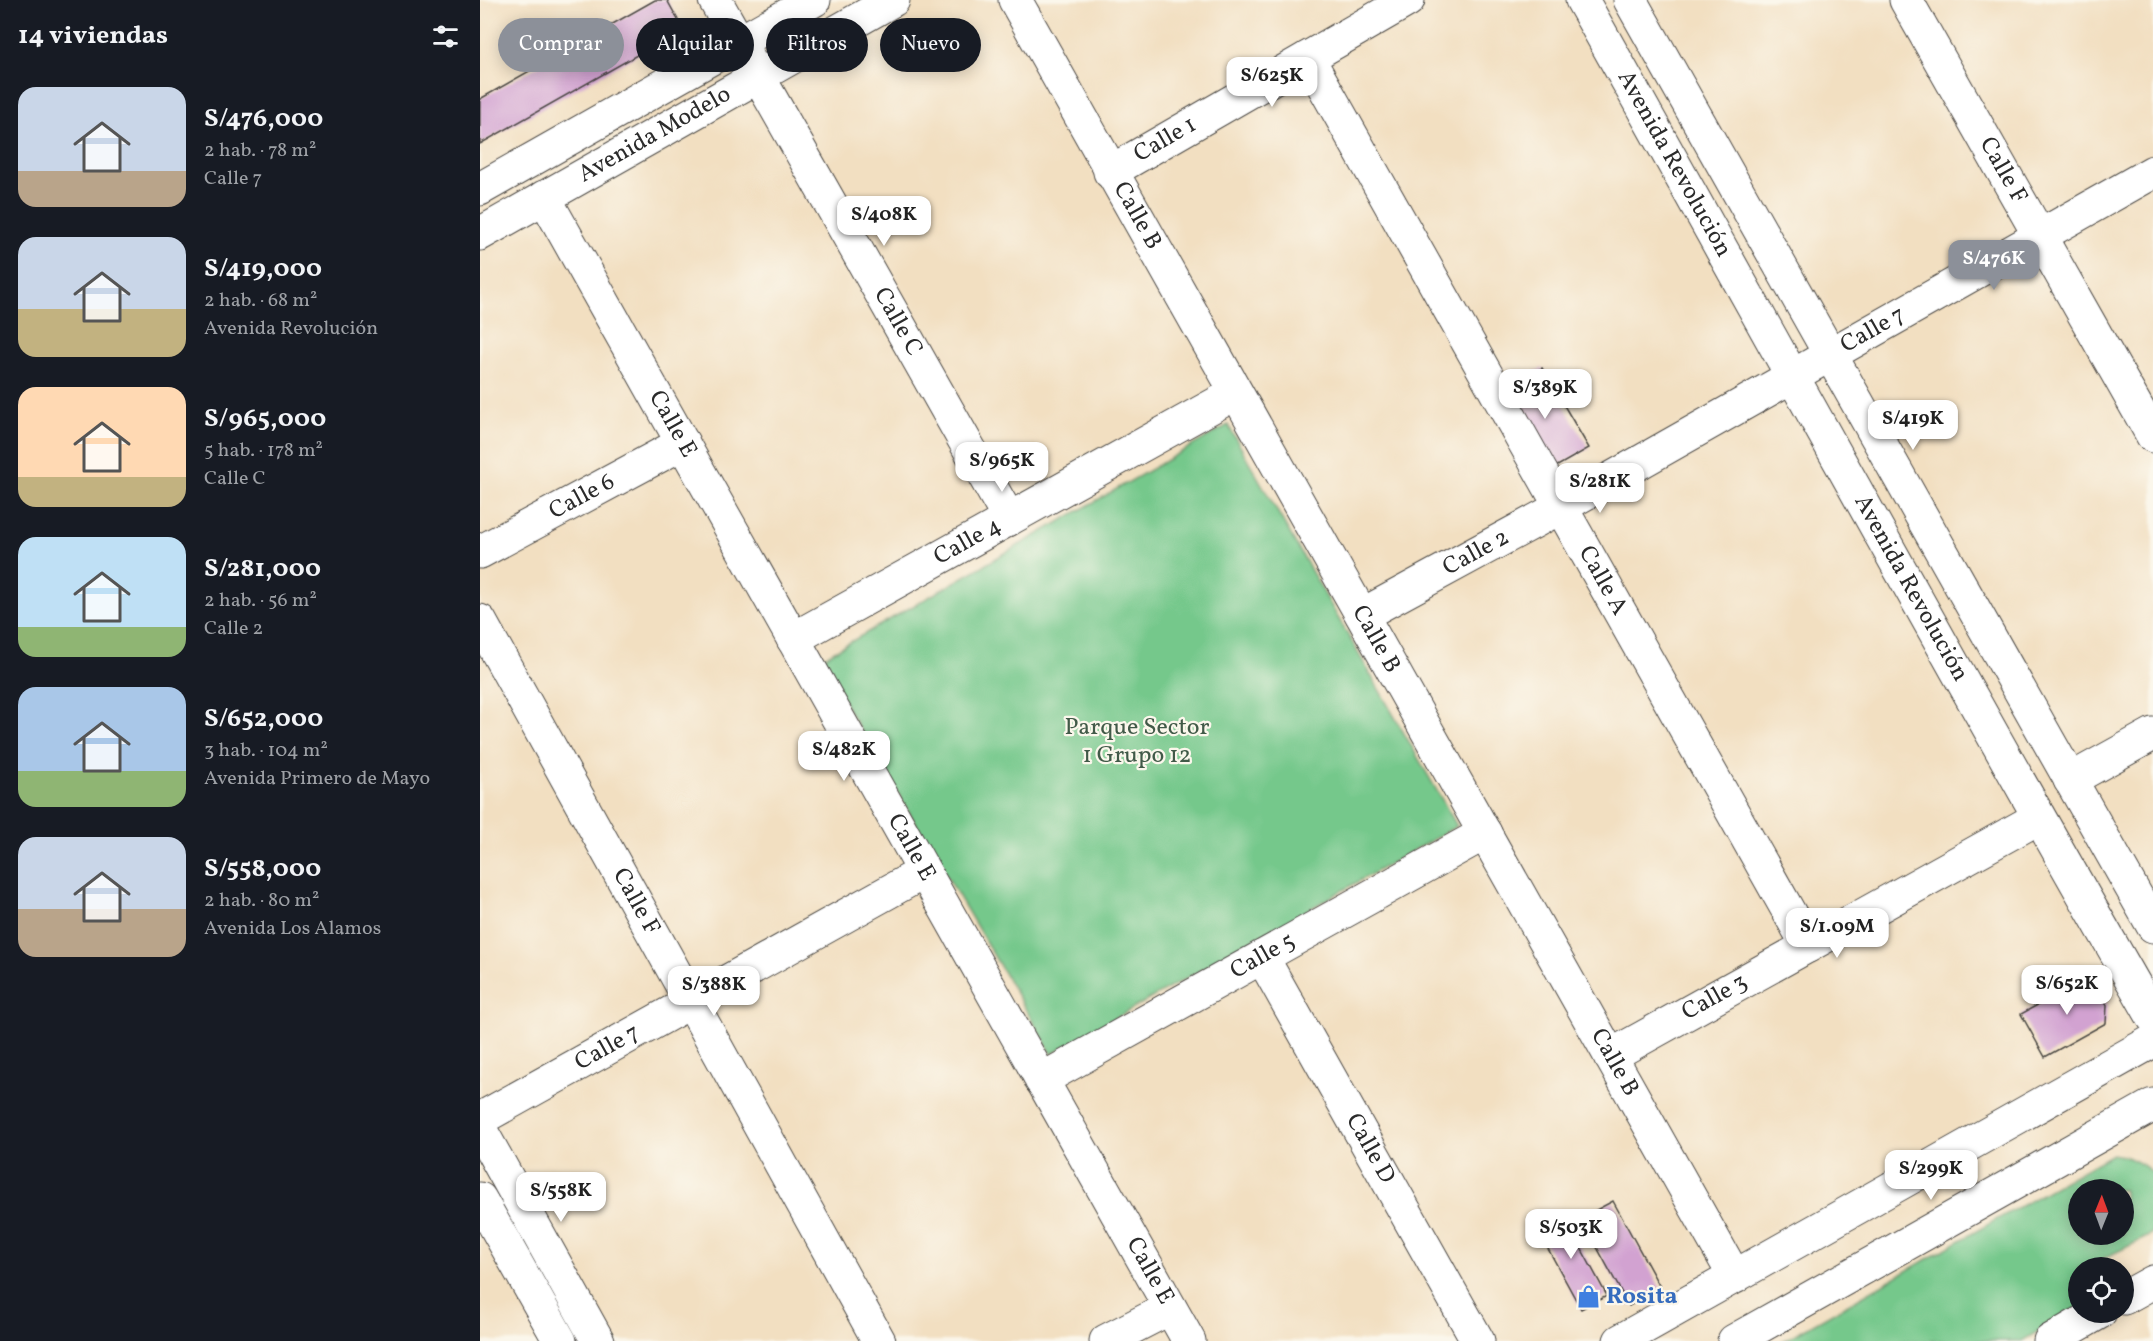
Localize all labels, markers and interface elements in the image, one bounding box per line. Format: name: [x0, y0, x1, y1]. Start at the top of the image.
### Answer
text: 14 viviendas: [18, 18, 168, 54]
chip: Comprar: [498, 18, 624, 72]
chip: Alquilar: [636, 18, 754, 72]
chip: Filtros: [766, 18, 868, 72]
chip: Nuevo: [880, 18, 981, 72]
icon: filters: [429, 20, 462, 53]
pin: S/625K: [1223, 57, 1321, 108]
text: S/625K: [1240, 62, 1304, 90]
street label: Avenida Revolución: [1608, 64, 1740, 264]
street label: Avenida Modelo: [572, 78, 738, 192]
text: S/476,000: [204, 101, 323, 137]
street label: Calle 1: [1128, 108, 1203, 172]
icon: home: [66, 111, 138, 183]
street label: Calle F: [1970, 131, 2035, 210]
text: 2 hab. · 78 m²: [204, 137, 316, 165]
text: Calle 7: [204, 165, 262, 193]
street label: Calle B: [1104, 176, 1170, 256]
pin: S/408K: [835, 196, 933, 247]
text: S/408K: [851, 201, 917, 229]
pin: S/476K: [1945, 240, 2043, 291]
text: S/476K: [1962, 245, 2026, 273]
text: S/419,000: [204, 251, 322, 287]
icon: home: [66, 261, 138, 333]
street label: Calle C: [864, 281, 930, 362]
text: 2 hab. · 68 m²: [204, 287, 317, 315]
street label: Calle 7: [1834, 298, 1912, 362]
text: Avenida Revolución: [204, 315, 378, 343]
pin: S/389K: [1496, 369, 1594, 420]
text: S/389K: [1513, 374, 1577, 402]
street label: Calle E: [640, 384, 705, 464]
pin: S/419K: [1864, 400, 1962, 451]
text: S/965,000: [204, 401, 326, 437]
text: S/419K: [1882, 405, 1944, 433]
icon: home: [66, 411, 138, 483]
text: 5 hab. · 178 m²: [204, 437, 323, 465]
pin: S/965K: [953, 442, 1051, 493]
text: S/965K: [969, 447, 1035, 475]
pin: S/281K: [1551, 463, 1649, 514]
text: Calle C: [204, 465, 266, 493]
street label: Calle 6: [543, 466, 621, 529]
text: S/281K: [1569, 468, 1631, 496]
street label: Avenida Revolución: [1845, 489, 1976, 688]
street label: Calle 4: [928, 509, 1008, 574]
street label: Calle 2: [1437, 521, 1516, 585]
street label: Calle A: [1569, 540, 1636, 622]
text: S/281,000: [204, 551, 321, 587]
icon: home: [66, 561, 138, 633]
text: 2 hab. · 56 m²: [204, 587, 317, 615]
street label: Calle B: [1343, 599, 1408, 680]
text: Calle 2: [204, 615, 263, 643]
text: S/652,000: [204, 701, 323, 737]
icon: home: [66, 711, 138, 783]
park label: Parque Sector 1 Grupo 12: [1064, 711, 1210, 773]
pin: S/482K: [795, 731, 893, 782]
text: S/482K: [812, 736, 876, 764]
text: 3 hab. · 104 m²: [204, 737, 328, 765]
text: Avenida Primero de Mayo: [204, 765, 430, 793]
street label: Calle E: [878, 808, 944, 888]
text: S/558,000: [204, 851, 321, 887]
icon: home: [66, 861, 138, 933]
street label: Calle F: [603, 862, 668, 941]
text: 2 hab. · 80 m²: [204, 887, 319, 915]
pin: S/1.09M: [1782, 908, 1892, 959]
text: S/1.09M: [1800, 913, 1874, 941]
text: Avenida Los Alamos: [204, 915, 381, 943]
street label: Calle 5: [1224, 925, 1302, 988]
pin: S/652K: [2018, 965, 2116, 1016]
pin: S/388K: [665, 966, 763, 1017]
street label: Calle 3: [1676, 966, 1754, 1030]
text: S/652K: [2035, 970, 2099, 998]
text: S/388K: [682, 971, 746, 999]
street label: Calle 7: [569, 1016, 646, 1080]
street label: Calle B: [1581, 1023, 1647, 1103]
street label: Calle D: [1336, 1107, 1403, 1190]
pin: S/299K: [1882, 1150, 1980, 1201]
text: S/299K: [1899, 1155, 1963, 1183]
pin: S/558K: [512, 1172, 610, 1223]
text: S/558K: [530, 1177, 592, 1205]
north arrow: [2068, 1179, 2134, 1245]
map controls: [2068, 1179, 2134, 1323]
pin: S/503K: [1522, 1209, 1620, 1260]
text: S/503K: [1539, 1214, 1603, 1242]
street label: Calle E: [1117, 1231, 1182, 1311]
button: locate: [2068, 1257, 2134, 1323]
place label: Rosita: [1606, 1280, 1678, 1314]
shop icon: Rosita: [1575, 1284, 1601, 1310]

